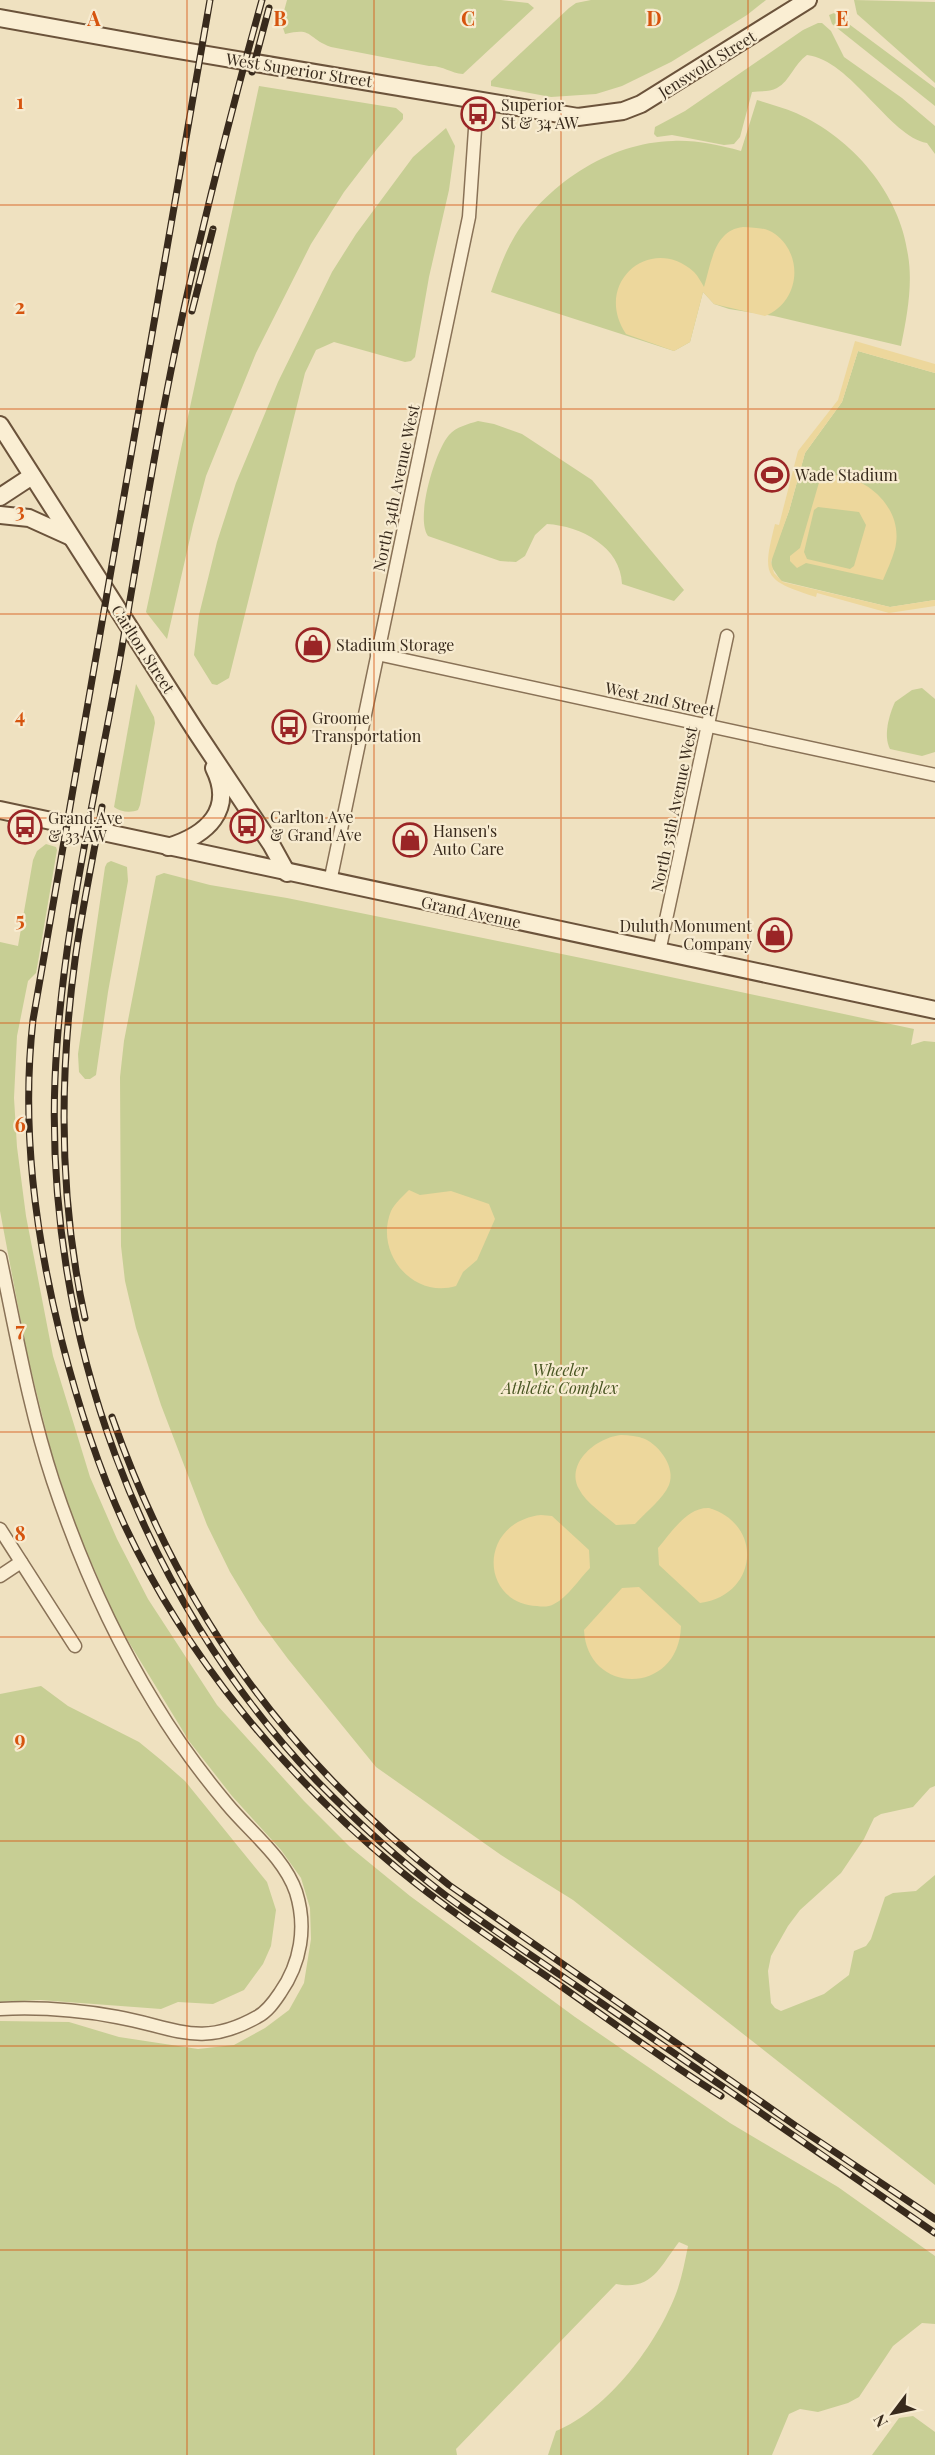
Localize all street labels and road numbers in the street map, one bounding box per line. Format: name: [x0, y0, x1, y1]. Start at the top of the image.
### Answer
street label: Jenswold Street: [653, 25, 760, 102]
street label: West Superior Street: [224, 47, 374, 91]
street label: North 34th Avenue West: [368, 402, 424, 573]
street label: Carlton Street: [107, 601, 180, 697]
street label: West 2nd Street: [602, 676, 717, 720]
street label: North 35th Avenue West: [646, 724, 701, 894]
street label: Grand Avenue: [419, 891, 523, 932]

